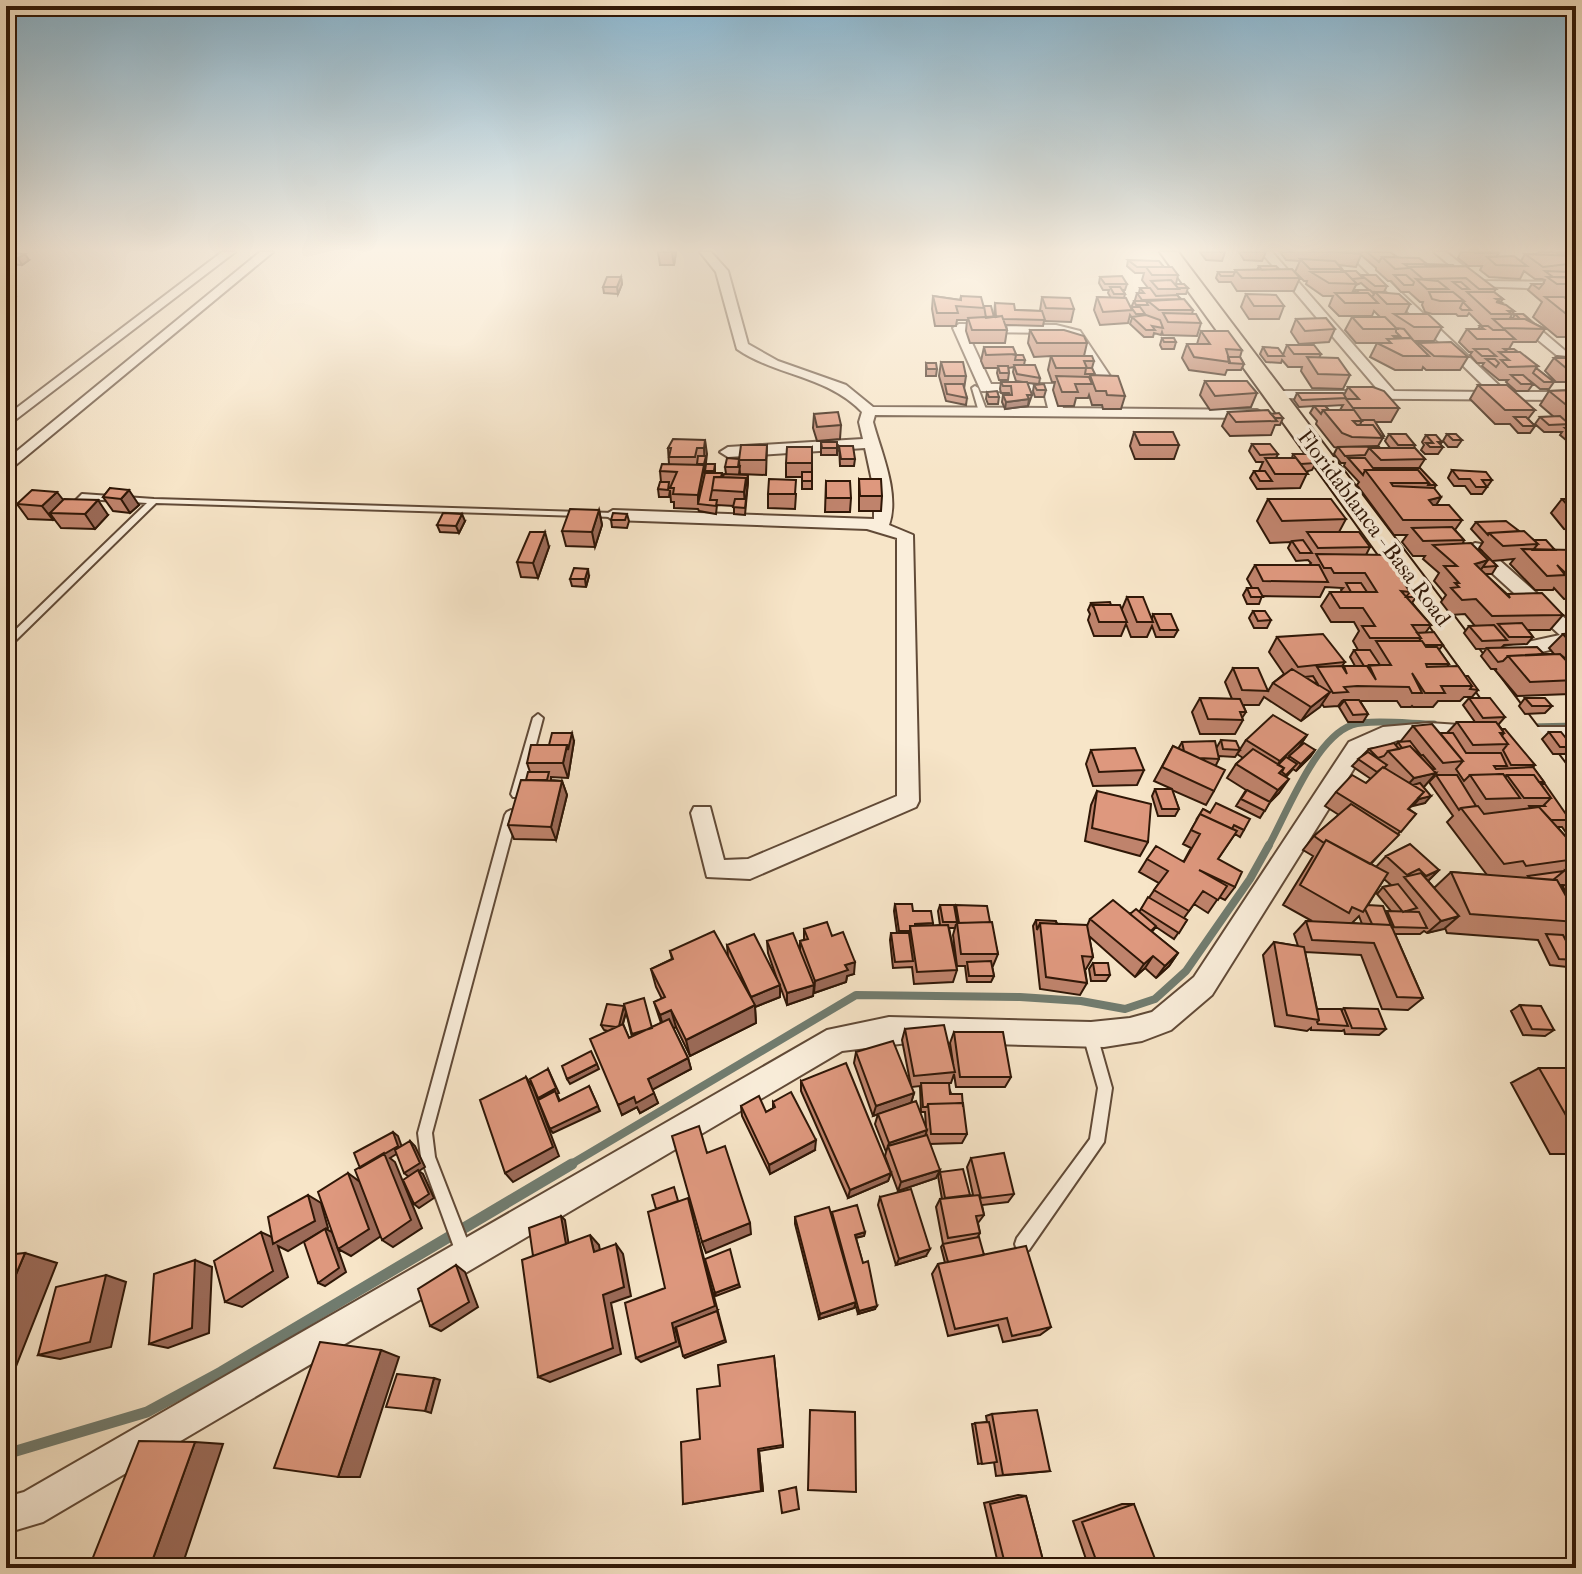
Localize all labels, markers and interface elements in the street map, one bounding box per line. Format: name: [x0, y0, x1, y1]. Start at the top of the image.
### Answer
street label: Floridablanca - Basa Road: [1292, 425, 1457, 632]

